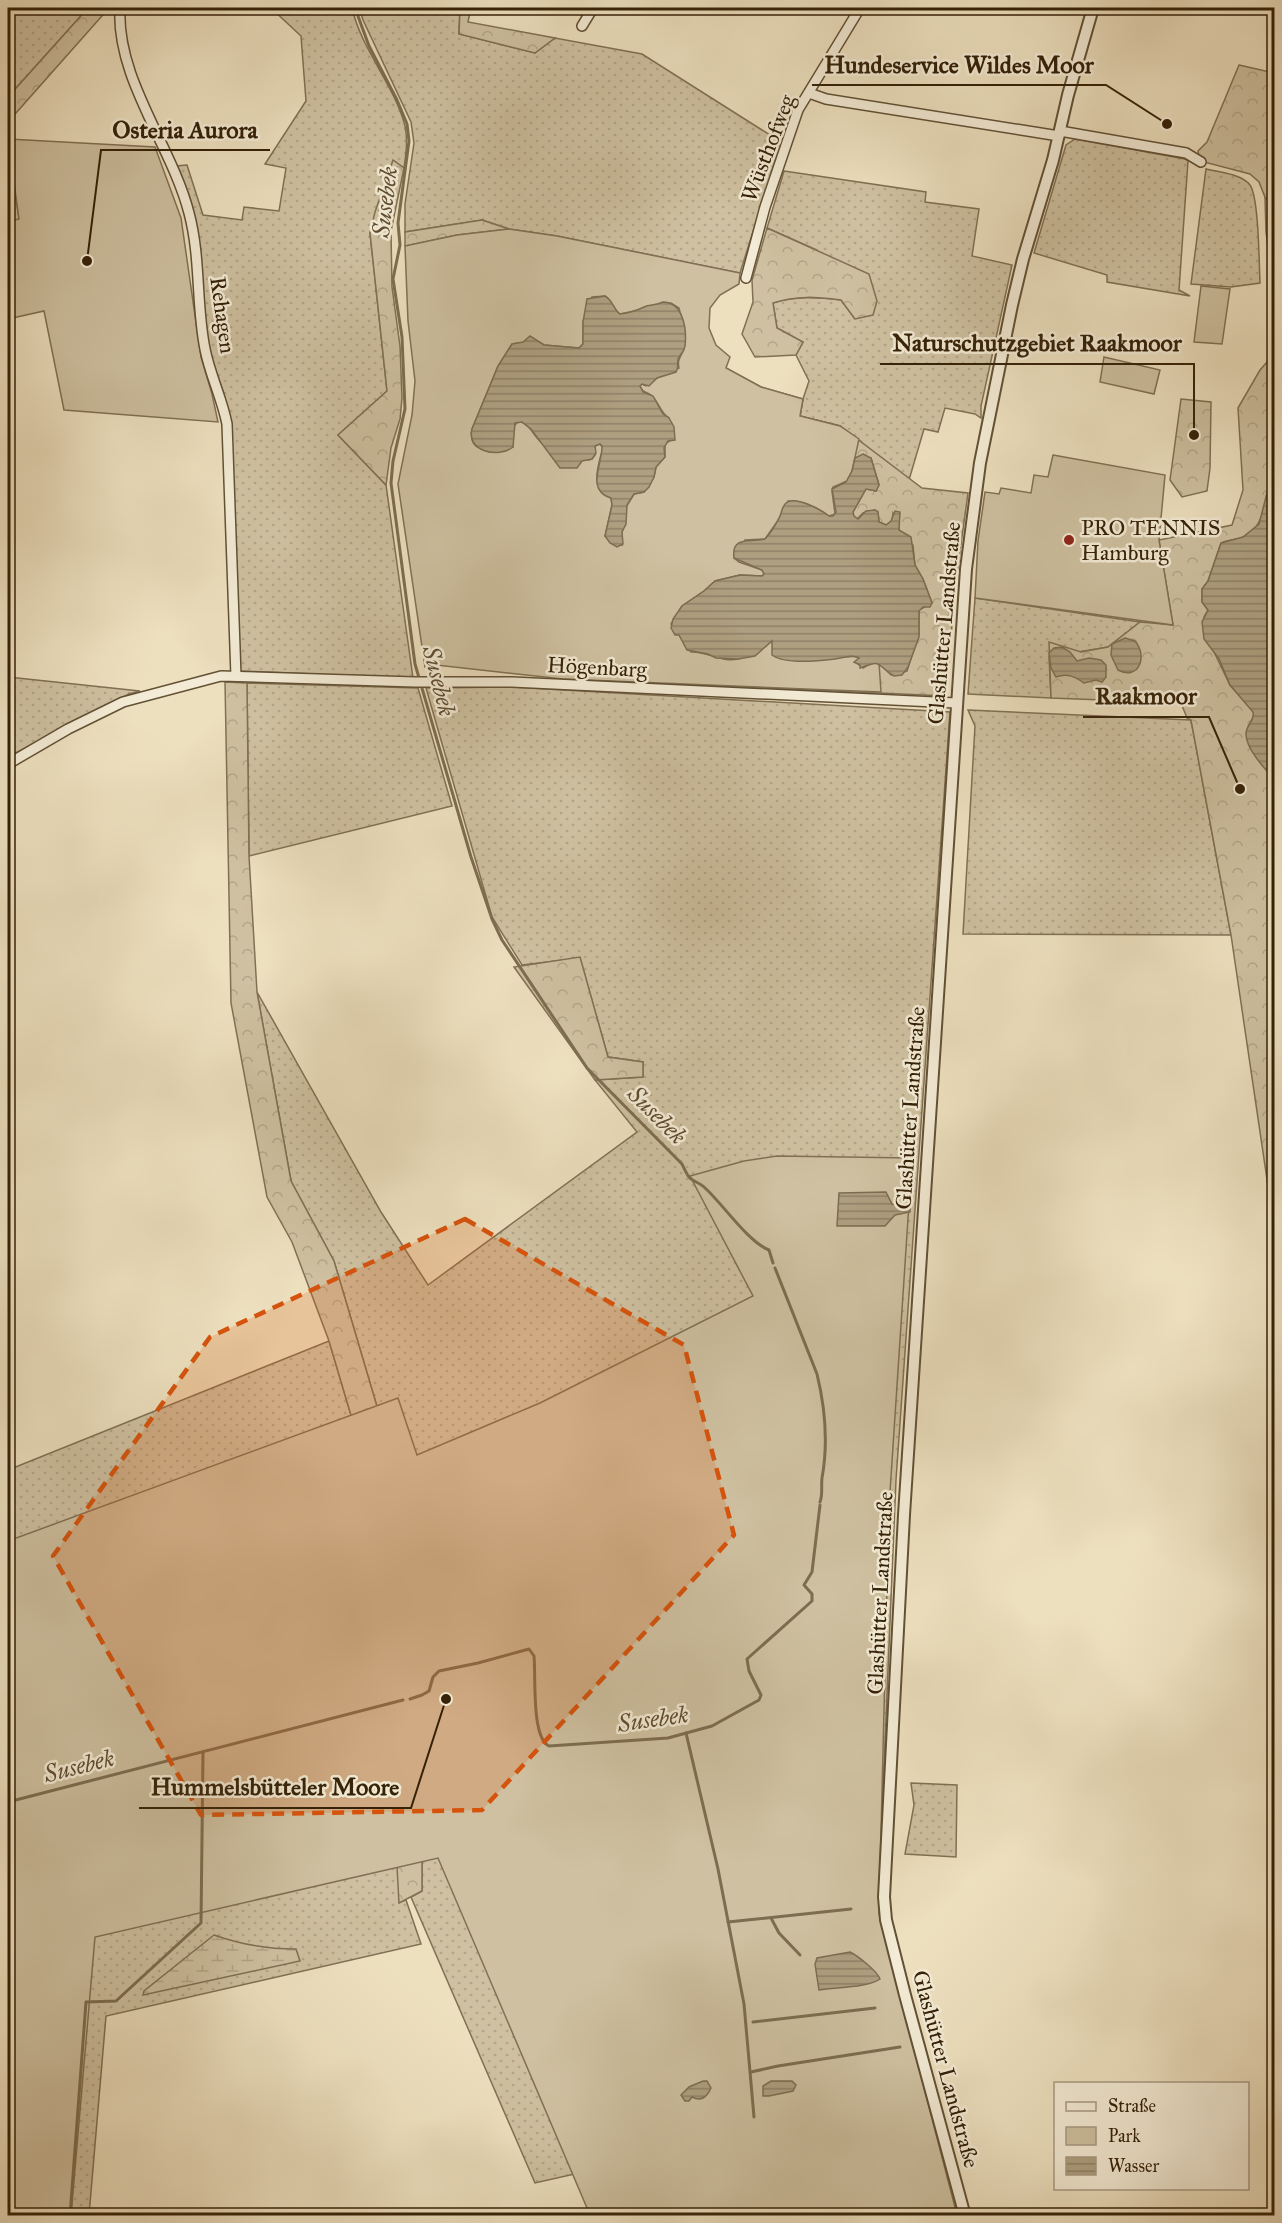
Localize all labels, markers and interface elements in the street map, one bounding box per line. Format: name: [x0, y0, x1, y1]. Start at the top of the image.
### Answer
callout: Hundeservice Wildes Moor: [812, 43, 1106, 85]
text: Hundeservice Wildes Moor: [824, 50, 1095, 80]
street label: Wüsthofweg: [735, 90, 801, 205]
callout: Osteria Aurora: [101, 108, 270, 150]
text: Osteria Aurora: [112, 115, 259, 145]
water label: Susebek: [366, 164, 404, 240]
street label: Rehagen: [204, 275, 242, 355]
callout: Naturschutzgebiet Raakmoor: [880, 322, 1194, 364]
text: Naturschutzgebiet Raakmoor: [892, 328, 1183, 358]
place label: PRO TENNIS Hamburg: [1081, 514, 1220, 566]
street label: Glashütter Landstraße: [922, 521, 966, 725]
marker: PRO TENNIS Hamburg: [1062, 533, 1076, 547]
water label: Susebek: [416, 642, 462, 720]
street label: Högenbarg: [546, 651, 648, 683]
callout: Raakmoor: [1083, 675, 1209, 717]
text: Raakmoor: [1095, 681, 1198, 711]
street label: Glashütter Landstraße: [889, 1006, 931, 1210]
water label: Susebek: [620, 1078, 693, 1151]
street label: Glashütter Landstraße: [861, 1491, 899, 1695]
water label: Susebek: [615, 1699, 691, 1739]
water label: Susebek: [40, 1743, 118, 1789]
callout: Hummelsbütteler Moore: [139, 1766, 411, 1808]
text: Hummelsbütteler Moore: [151, 1772, 399, 1802]
street label: Glashütter Landstraße: [907, 1967, 985, 2171]
legend: [1054, 2082, 1249, 2190]
text: Straße: [1108, 2095, 1156, 2117]
text: Park: [1108, 2125, 1141, 2147]
text: Wasser: [1108, 2155, 1159, 2177]

